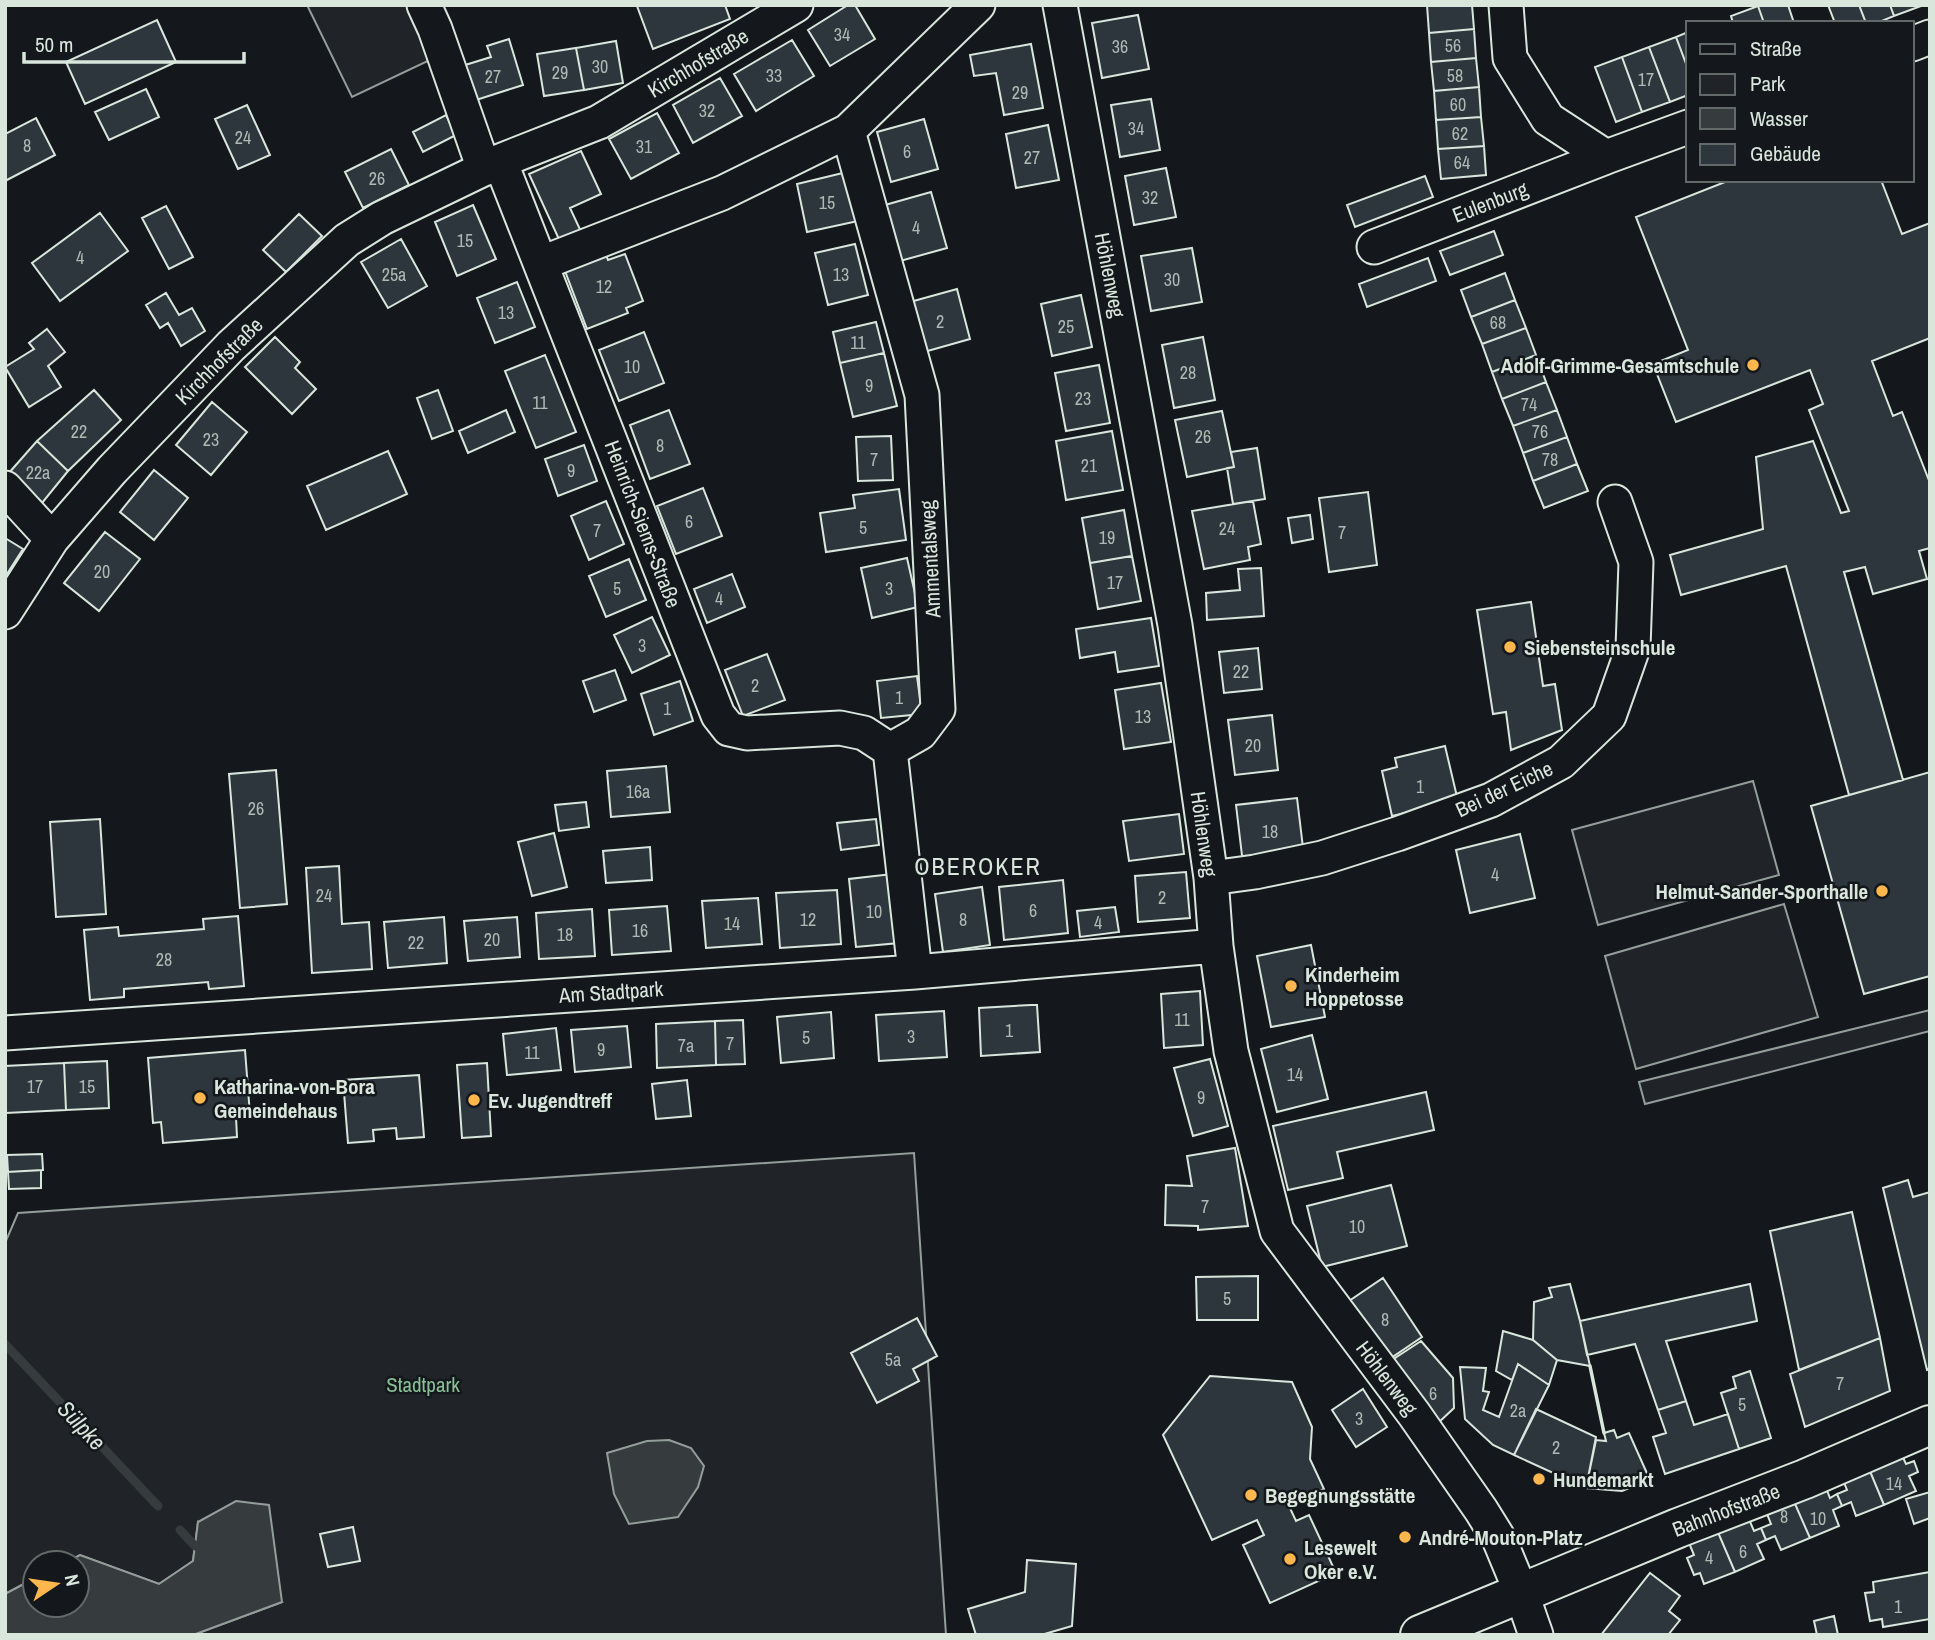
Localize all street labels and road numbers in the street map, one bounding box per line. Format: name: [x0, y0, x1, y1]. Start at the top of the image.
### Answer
street label: Kirchhofstraße: [642, 21, 754, 105]
street label: Eulenburg: [1448, 174, 1532, 230]
street label: Höhlenweg: [1088, 230, 1133, 320]
street label: Kirchhofstraße: [169, 311, 269, 411]
street label: Heinrich-Siems-Straße: [598, 436, 688, 612]
street label: Ammentalsweg: [912, 499, 948, 620]
street label: Bei der Eiche: [1451, 754, 1557, 824]
street label: Höhlenweg: [1184, 789, 1224, 879]
street label: Am Stadtpark: [557, 974, 664, 1010]
street label: Höhlenweg: [1349, 1335, 1425, 1421]
street label: Bahnhofstraße: [1668, 1476, 1784, 1544]

